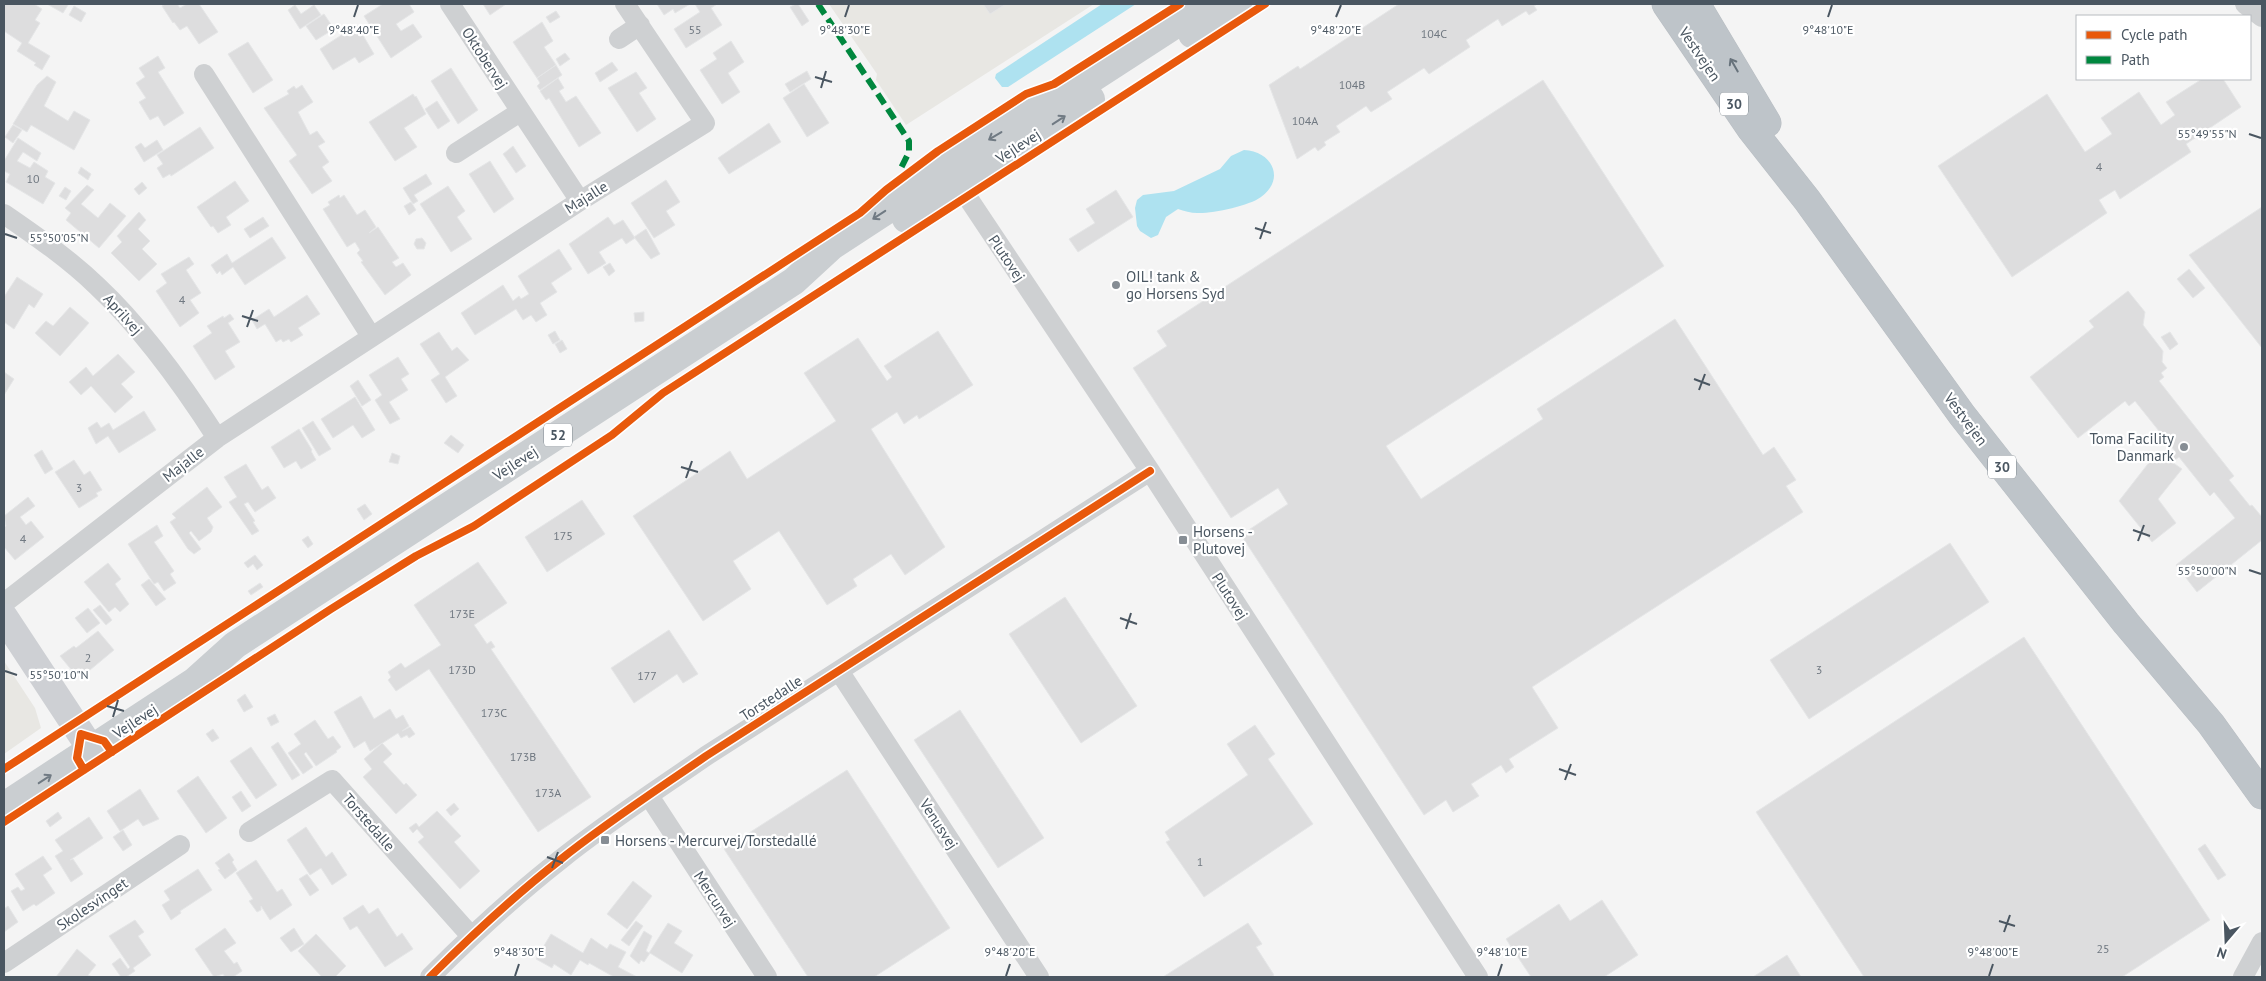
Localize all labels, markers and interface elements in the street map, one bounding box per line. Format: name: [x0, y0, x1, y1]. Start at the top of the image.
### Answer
legend: [2076, 15, 2251, 80]
text: 9°48'40"E: [329, 22, 379, 37]
house number: 55: [688, 22, 702, 37]
text: 9°48'30"E: [820, 22, 870, 37]
text: 9°48'20"E: [1311, 22, 1361, 37]
street label: Vestvejen: [1674, 22, 1725, 85]
text: 9°48'10"E: [1803, 22, 1853, 37]
street label: Oktobervej: [458, 24, 512, 92]
text: Cycle path: [2121, 25, 2187, 44]
house number: 104C: [1421, 26, 1447, 41]
text: Path: [2121, 50, 2150, 69]
one-way arrow: [1728, 59, 1738, 73]
house number: 104B: [1339, 77, 1365, 92]
road number: 30: [1720, 92, 1748, 116]
house number: 104A: [1292, 113, 1318, 128]
one-way arrow: [1051, 115, 1065, 125]
street label: Vejlevej: [991, 125, 1044, 168]
text: 55°49'55"N: [2177, 126, 2237, 141]
one-way arrow: [988, 130, 1002, 141]
house number: 4: [2096, 159, 2103, 174]
house number: 10: [26, 171, 40, 186]
street label: Majalle: [561, 176, 611, 218]
one-way arrow: [873, 211, 887, 221]
text: 55°50'05"N: [29, 230, 89, 245]
street label: Plutovej: [984, 231, 1030, 285]
place label: OIL! tank & go Horsens Syd: [1126, 267, 1225, 303]
marker: OIL! tank & go Horsens Syd: [1110, 279, 1122, 291]
street label: Aprilvej: [100, 289, 146, 339]
house number: 4: [179, 292, 186, 307]
street label: Vestvejen: [1939, 388, 1992, 449]
road number: 52: [544, 424, 572, 446]
place label: Toma Facility Danmark: [2089, 429, 2175, 465]
marker: Toma Facility Danmark: [2178, 441, 2190, 453]
street label: Majalle: [159, 442, 207, 486]
street label: Vejlevej: [488, 442, 541, 485]
road number: 30: [1988, 456, 2016, 478]
house number: 3: [76, 480, 82, 495]
place label: Horsens - Plutovej: [1193, 522, 1253, 558]
house number: 175: [553, 528, 573, 543]
house number: 4: [20, 531, 27, 546]
marker: Horsens - Plutovej: [1177, 534, 1189, 546]
text: 55°50'00"N: [2177, 563, 2237, 578]
street label: Plutovej: [1208, 569, 1252, 623]
house number: 173E: [449, 606, 475, 621]
house number: 2: [85, 650, 91, 665]
house number: 173D: [448, 662, 476, 677]
house number: 3: [1816, 662, 1822, 677]
text: 55°50'10"N: [29, 667, 89, 682]
house number: 177: [637, 668, 657, 683]
street label: Torstedalle: [736, 671, 806, 725]
street label: Vejlevej: [108, 700, 161, 743]
house number: 173C: [481, 705, 507, 720]
house number: 173B: [510, 749, 536, 764]
one-way arrow: [37, 774, 51, 784]
house number: 173A: [535, 785, 561, 800]
street label: Torstedalle: [339, 789, 399, 855]
street label: Venusvej: [915, 794, 962, 853]
place label: Horsens - Mercurvej/Torstedallé: [615, 831, 817, 850]
marker: Horsens - Mercurvej/Torstedallé: [599, 834, 611, 846]
house number: 1: [1197, 854, 1203, 869]
street label: Mercurvej: [690, 867, 740, 931]
street label: Skolesvinget: [53, 873, 131, 935]
north arrow: [2201, 916, 2251, 966]
house number: 25: [2096, 941, 2110, 956]
text: N: [2214, 943, 2229, 963]
text: 9°48'30"E: [494, 944, 544, 959]
text: 9°48'20"E: [985, 944, 1035, 959]
text: 9°48'10"E: [1477, 944, 1527, 959]
text: 9°48'00"E: [1968, 944, 2018, 959]

